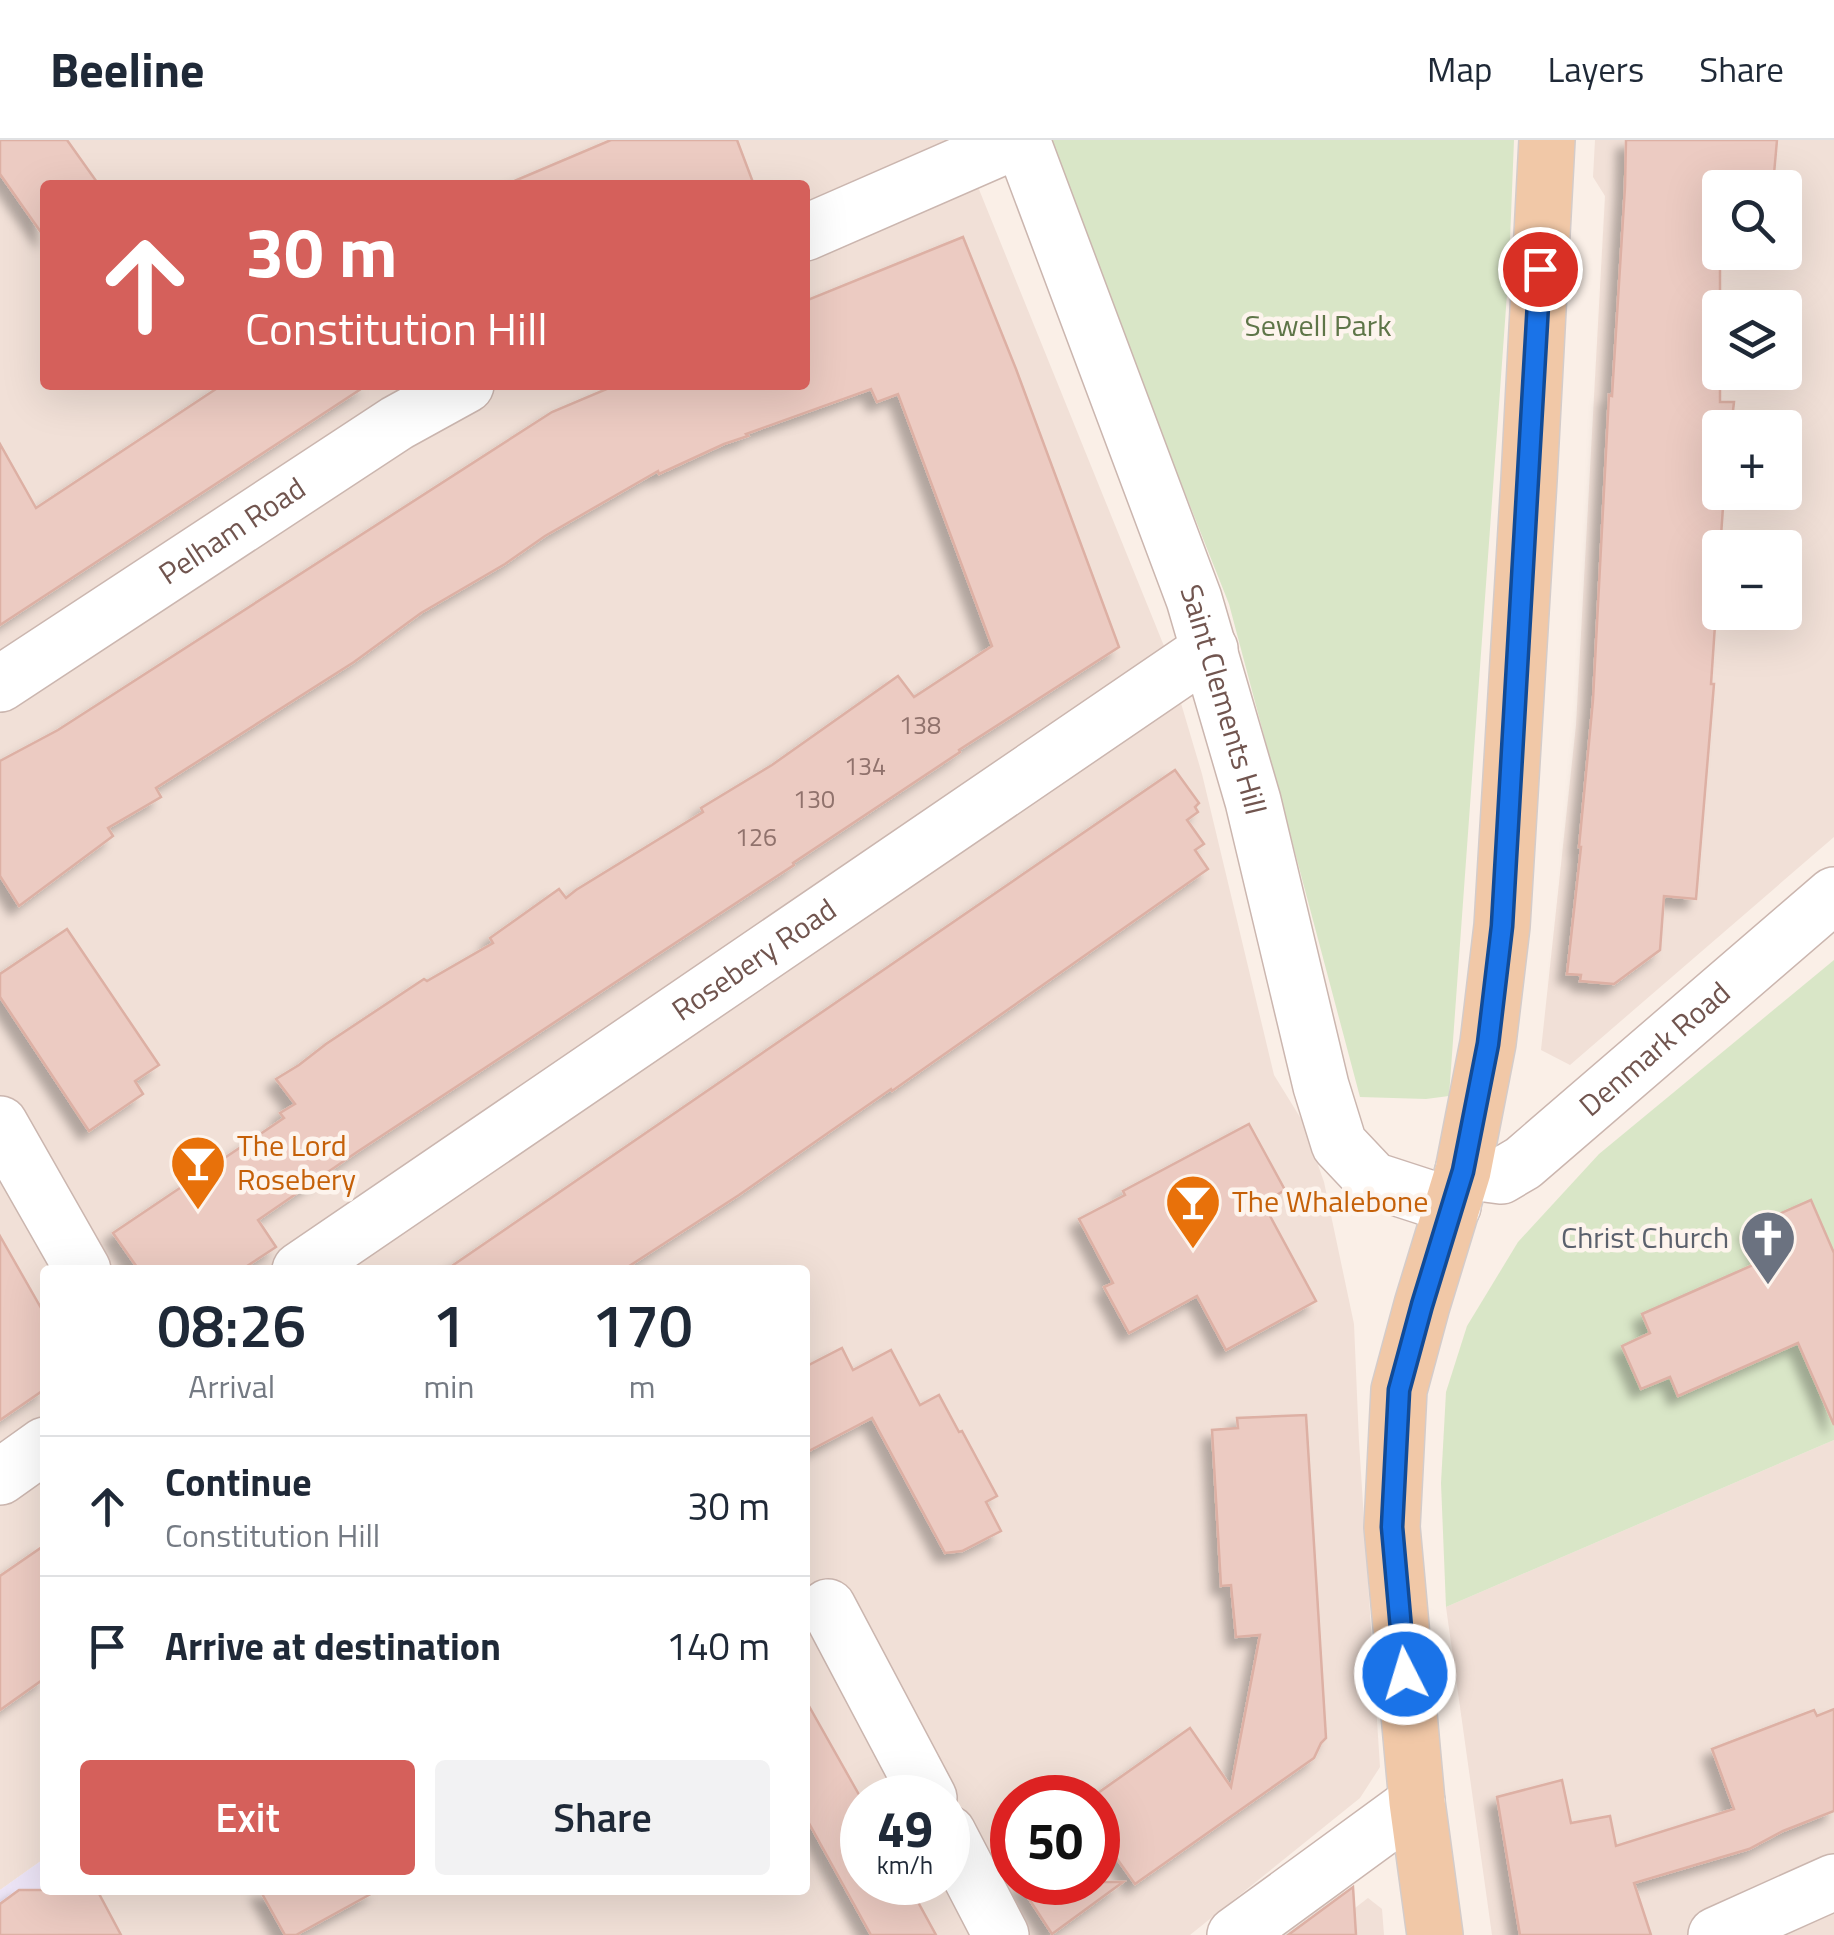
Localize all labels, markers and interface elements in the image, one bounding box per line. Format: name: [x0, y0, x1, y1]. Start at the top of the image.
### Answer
text: Beeline: [50, 33, 205, 106]
text: Map: [1427, 42, 1492, 96]
text: Layers: [1547, 42, 1644, 96]
text: Share: [1699, 42, 1784, 96]
map controls: [1702, 170, 1802, 630]
button: search: [1702, 170, 1802, 270]
text: 30 m: [245, 198, 398, 304]
icon: ahead: [80, 220, 210, 350]
pin: [1498, 227, 1583, 312]
icon: arrive: [1513, 242, 1568, 297]
button: layers: [1702, 290, 1802, 390]
text: Constitution Hill: [245, 294, 548, 362]
park label: Sewell Park: [1245, 302, 1392, 348]
button: +: [1702, 410, 1802, 510]
street label: Pelham Road: [149, 465, 314, 596]
button: −: [1702, 530, 1802, 630]
street label: Saint Clements Hill: [1169, 578, 1279, 819]
house number: 138: [899, 706, 941, 744]
house number: 134: [844, 747, 886, 785]
house number: 130: [793, 780, 835, 818]
house number: 126: [735, 818, 777, 856]
street label: Rosebery Road: [662, 886, 845, 1032]
street label: Denmark Road: [1568, 970, 1740, 1127]
place label: The Lord Rosebery: [237, 1122, 356, 1202]
bar icon: The Lord Rosebery: [168, 1133, 228, 1212]
bar icon: The Whalebone: [1163, 1172, 1223, 1251]
place label: The Whalebone: [1232, 1178, 1428, 1224]
church icon: Christ Church: [1738, 1208, 1798, 1287]
place label: Christ Church: [1561, 1214, 1729, 1260]
text: 08:26: [157, 1279, 306, 1370]
text: 1: [432, 1279, 466, 1370]
text: 170: [592, 1279, 693, 1370]
text: Arrival: [188, 1362, 275, 1410]
text: min: [423, 1362, 474, 1410]
text: m: [629, 1362, 656, 1410]
text: Continue: [165, 1453, 312, 1511]
text: 30 m: [687, 1477, 770, 1535]
icon: ahead: [80, 1479, 135, 1534]
text: Constitution Hill: [165, 1511, 380, 1559]
text: Arrive at destination: [165, 1617, 501, 1675]
text: 140 m: [666, 1617, 770, 1675]
icon: arrive: [80, 1619, 135, 1674]
position arrow: [1353, 1622, 1457, 1726]
button: Exit: [80, 1760, 415, 1875]
button: Share: [435, 1760, 770, 1875]
speed limit sign: 50: [990, 1775, 1120, 1905]
text: 49: [877, 1790, 933, 1866]
text: km/h: [877, 1846, 933, 1884]

